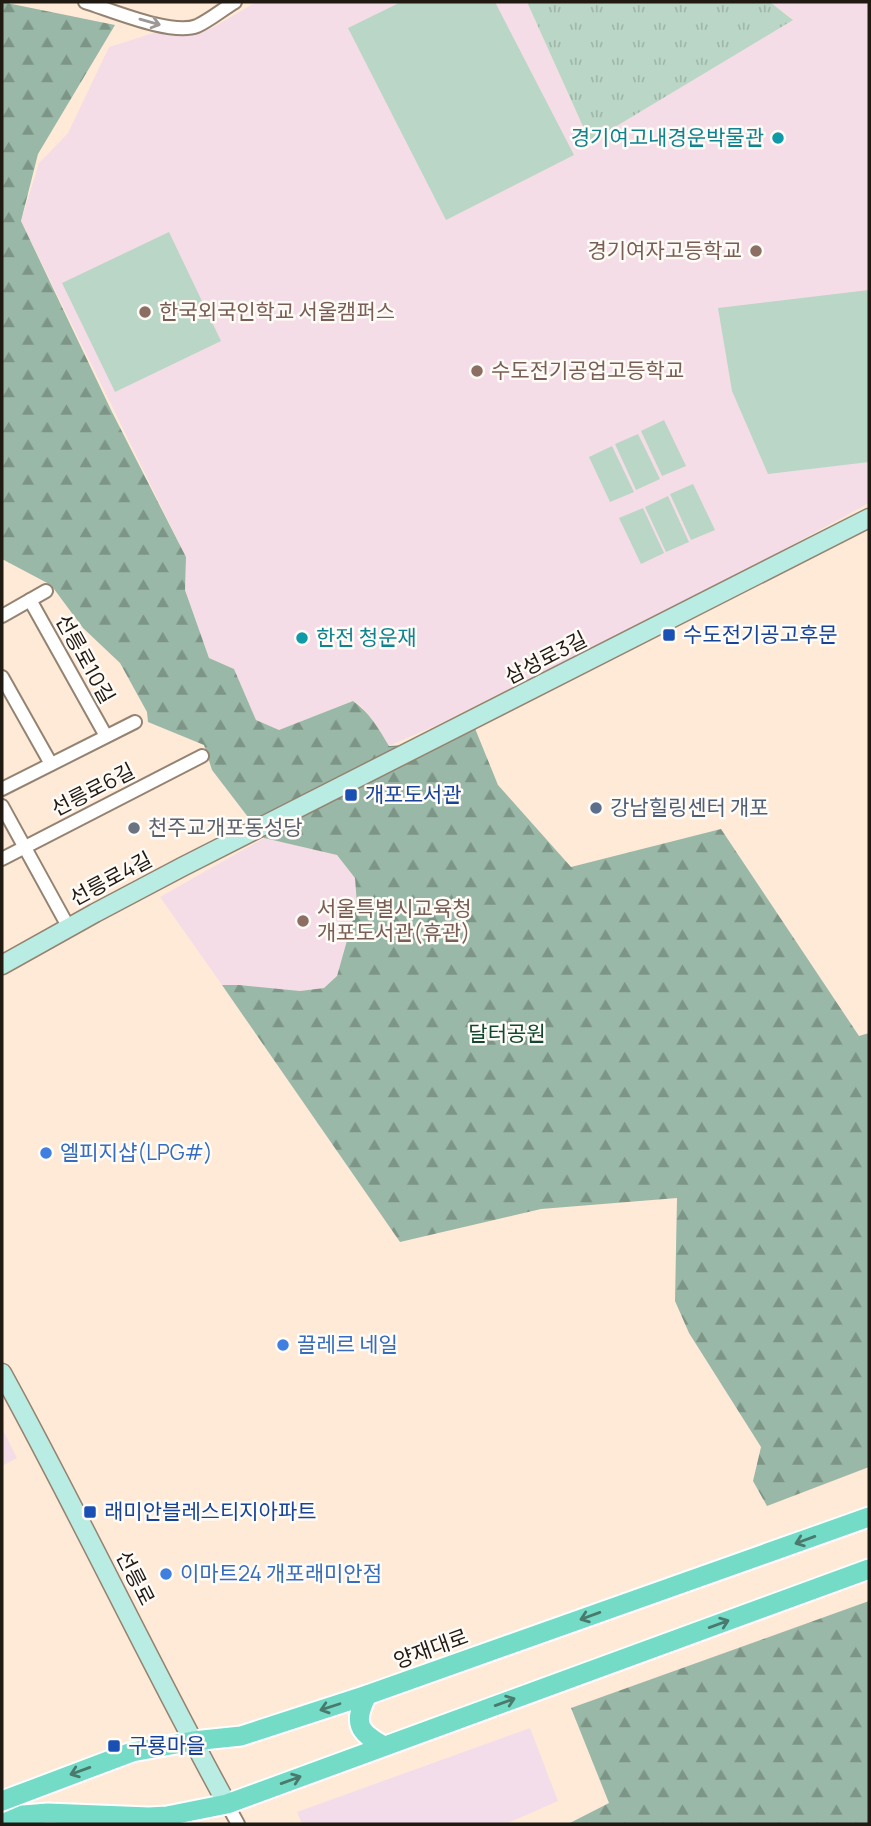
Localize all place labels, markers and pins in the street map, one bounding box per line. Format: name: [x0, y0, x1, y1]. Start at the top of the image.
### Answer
place label: 경기여고내경운박물관: [571, 123, 764, 151]
marker: 경기여고내경운박물관: [770, 130, 786, 146]
place label: 경기여자고등학교: [587, 236, 742, 264]
marker: 경기여자고등학교: [748, 243, 764, 259]
place label: 한국외국인학교 서울캠퍼스: [159, 297, 395, 325]
marker: 한국외국인학교 서울캠퍼스: [137, 304, 153, 320]
place label: 수도전기공업고등학교: [491, 356, 684, 384]
marker: 수도전기공업고등학교: [469, 363, 485, 379]
place label: 수도전기공고후문: [683, 620, 838, 648]
place label: 한전 청운재: [316, 623, 417, 651]
marker: 수도전기공고후문: [661, 627, 677, 643]
marker: 한전 청운재: [294, 630, 310, 646]
place label: 개포도서관: [365, 780, 462, 808]
marker: 개포도서관: [343, 787, 359, 803]
place label: 강남힐링센터 개포: [610, 793, 769, 821]
marker: 강남힐링센터 개포: [588, 800, 604, 816]
place label: 천주교개포동성당: [148, 813, 303, 841]
marker: 천주교개포동성당: [126, 820, 142, 836]
place label: 서울특별시교육청 개포도서관(휴관): [317, 894, 472, 946]
marker: 서울특별시교육청 개포도서관(휴관): [295, 913, 311, 929]
place label: 엘피지샵(LPG#): [60, 1138, 213, 1166]
marker: 엘피지샵(LPG#): [38, 1145, 54, 1161]
place label: 끌레르 네일: [297, 1330, 398, 1358]
marker: 끌레르 네일: [275, 1337, 291, 1353]
place label: 래미안블레스티지아파트: [104, 1497, 317, 1525]
marker: 래미안블레스티지아파트: [82, 1504, 98, 1520]
place label: 이마트24 개포래미안점: [180, 1559, 382, 1587]
marker: 이마트24 개포래미안점: [158, 1566, 174, 1582]
place label: 구룡마을: [128, 1731, 205, 1759]
marker: 구룡마을: [106, 1738, 122, 1754]

